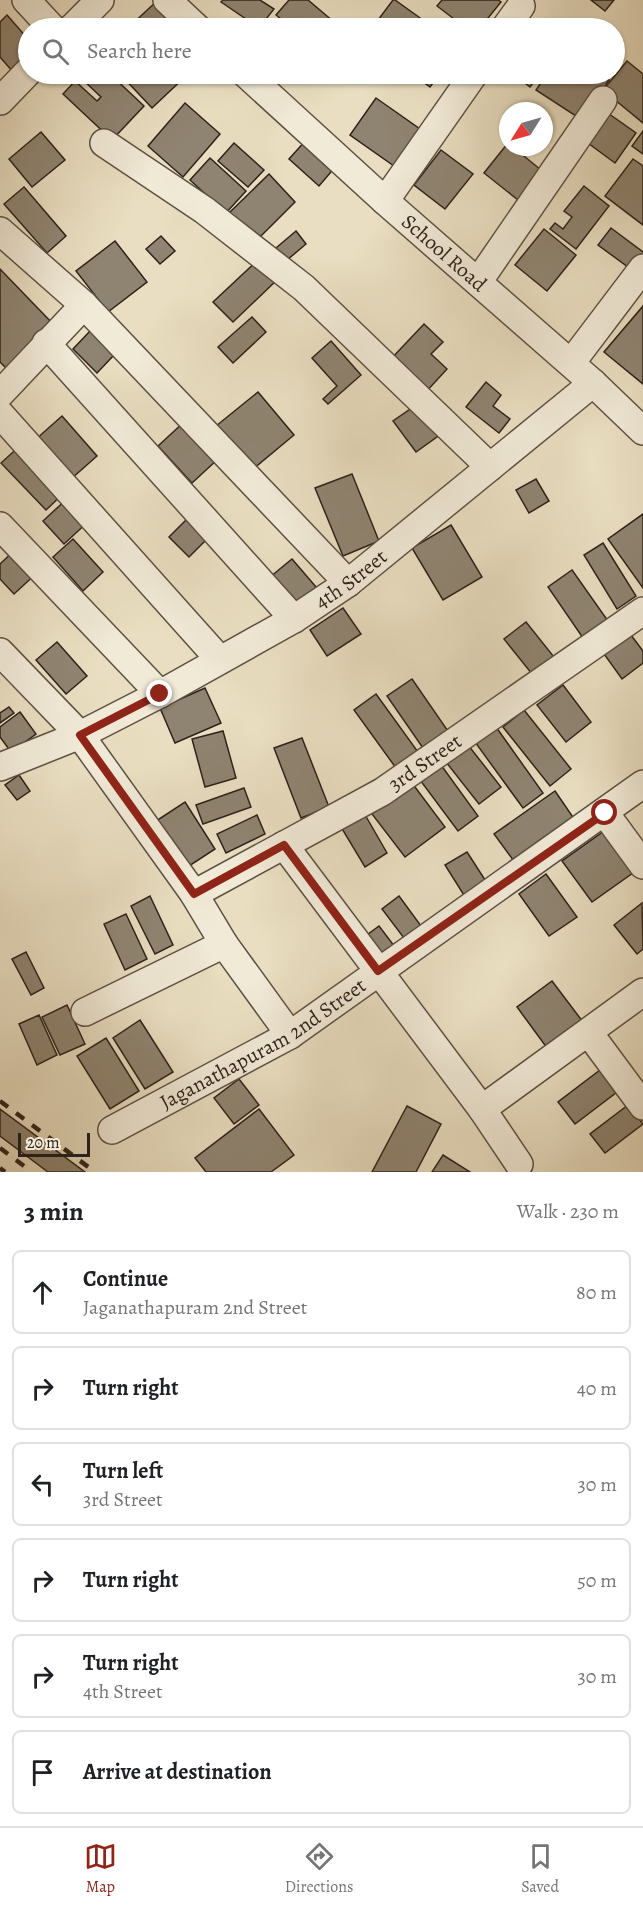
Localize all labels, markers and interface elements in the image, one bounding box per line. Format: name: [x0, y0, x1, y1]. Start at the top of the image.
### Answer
search box: [18, 18, 625, 84]
icon: search: [39, 35, 72, 68]
text: Search here: [87, 36, 192, 66]
north arrow: [499, 102, 553, 156]
street label: School Road: [396, 208, 493, 298]
street label: 4th Street: [309, 543, 393, 615]
route end: [146, 680, 172, 706]
street label: 3rd Street: [382, 727, 467, 798]
route start: [591, 799, 617, 825]
street label: Jaganathapuram 2nd Street: [155, 971, 372, 1116]
scale bar: [18, 1130, 90, 1158]
text: 20 m: [27, 1132, 60, 1154]
text: 3 min: [24, 1194, 84, 1229]
text: Walk · 230 m: [517, 1198, 619, 1225]
text: Continue: [83, 1264, 168, 1294]
icon: ahead: [26, 1276, 59, 1309]
text: 80 m: [576, 1279, 617, 1306]
text: Jaganathapuram 2nd Street: [83, 1294, 307, 1321]
icon: right: [26, 1372, 59, 1405]
text: Turn right: [83, 1373, 179, 1403]
text: 40 m: [577, 1375, 617, 1402]
text: Turn left: [83, 1456, 163, 1486]
icon: left: [26, 1468, 59, 1501]
text: 30 m: [577, 1471, 617, 1498]
text: 3rd Street: [83, 1486, 163, 1513]
icon: right: [26, 1564, 59, 1597]
text: Turn right: [83, 1565, 179, 1595]
text: 50 m: [577, 1567, 617, 1594]
text: Turn right: [83, 1648, 179, 1678]
icon: right: [26, 1660, 59, 1693]
text: 30 m: [577, 1663, 617, 1690]
text: 4th Street: [83, 1678, 162, 1705]
icon: arrive: [26, 1756, 59, 1789]
text: Arrive at destination: [83, 1757, 272, 1787]
tab: Map: [84, 1840, 117, 1898]
tab: Directions: [285, 1840, 353, 1898]
tab: Saved: [521, 1840, 559, 1898]

